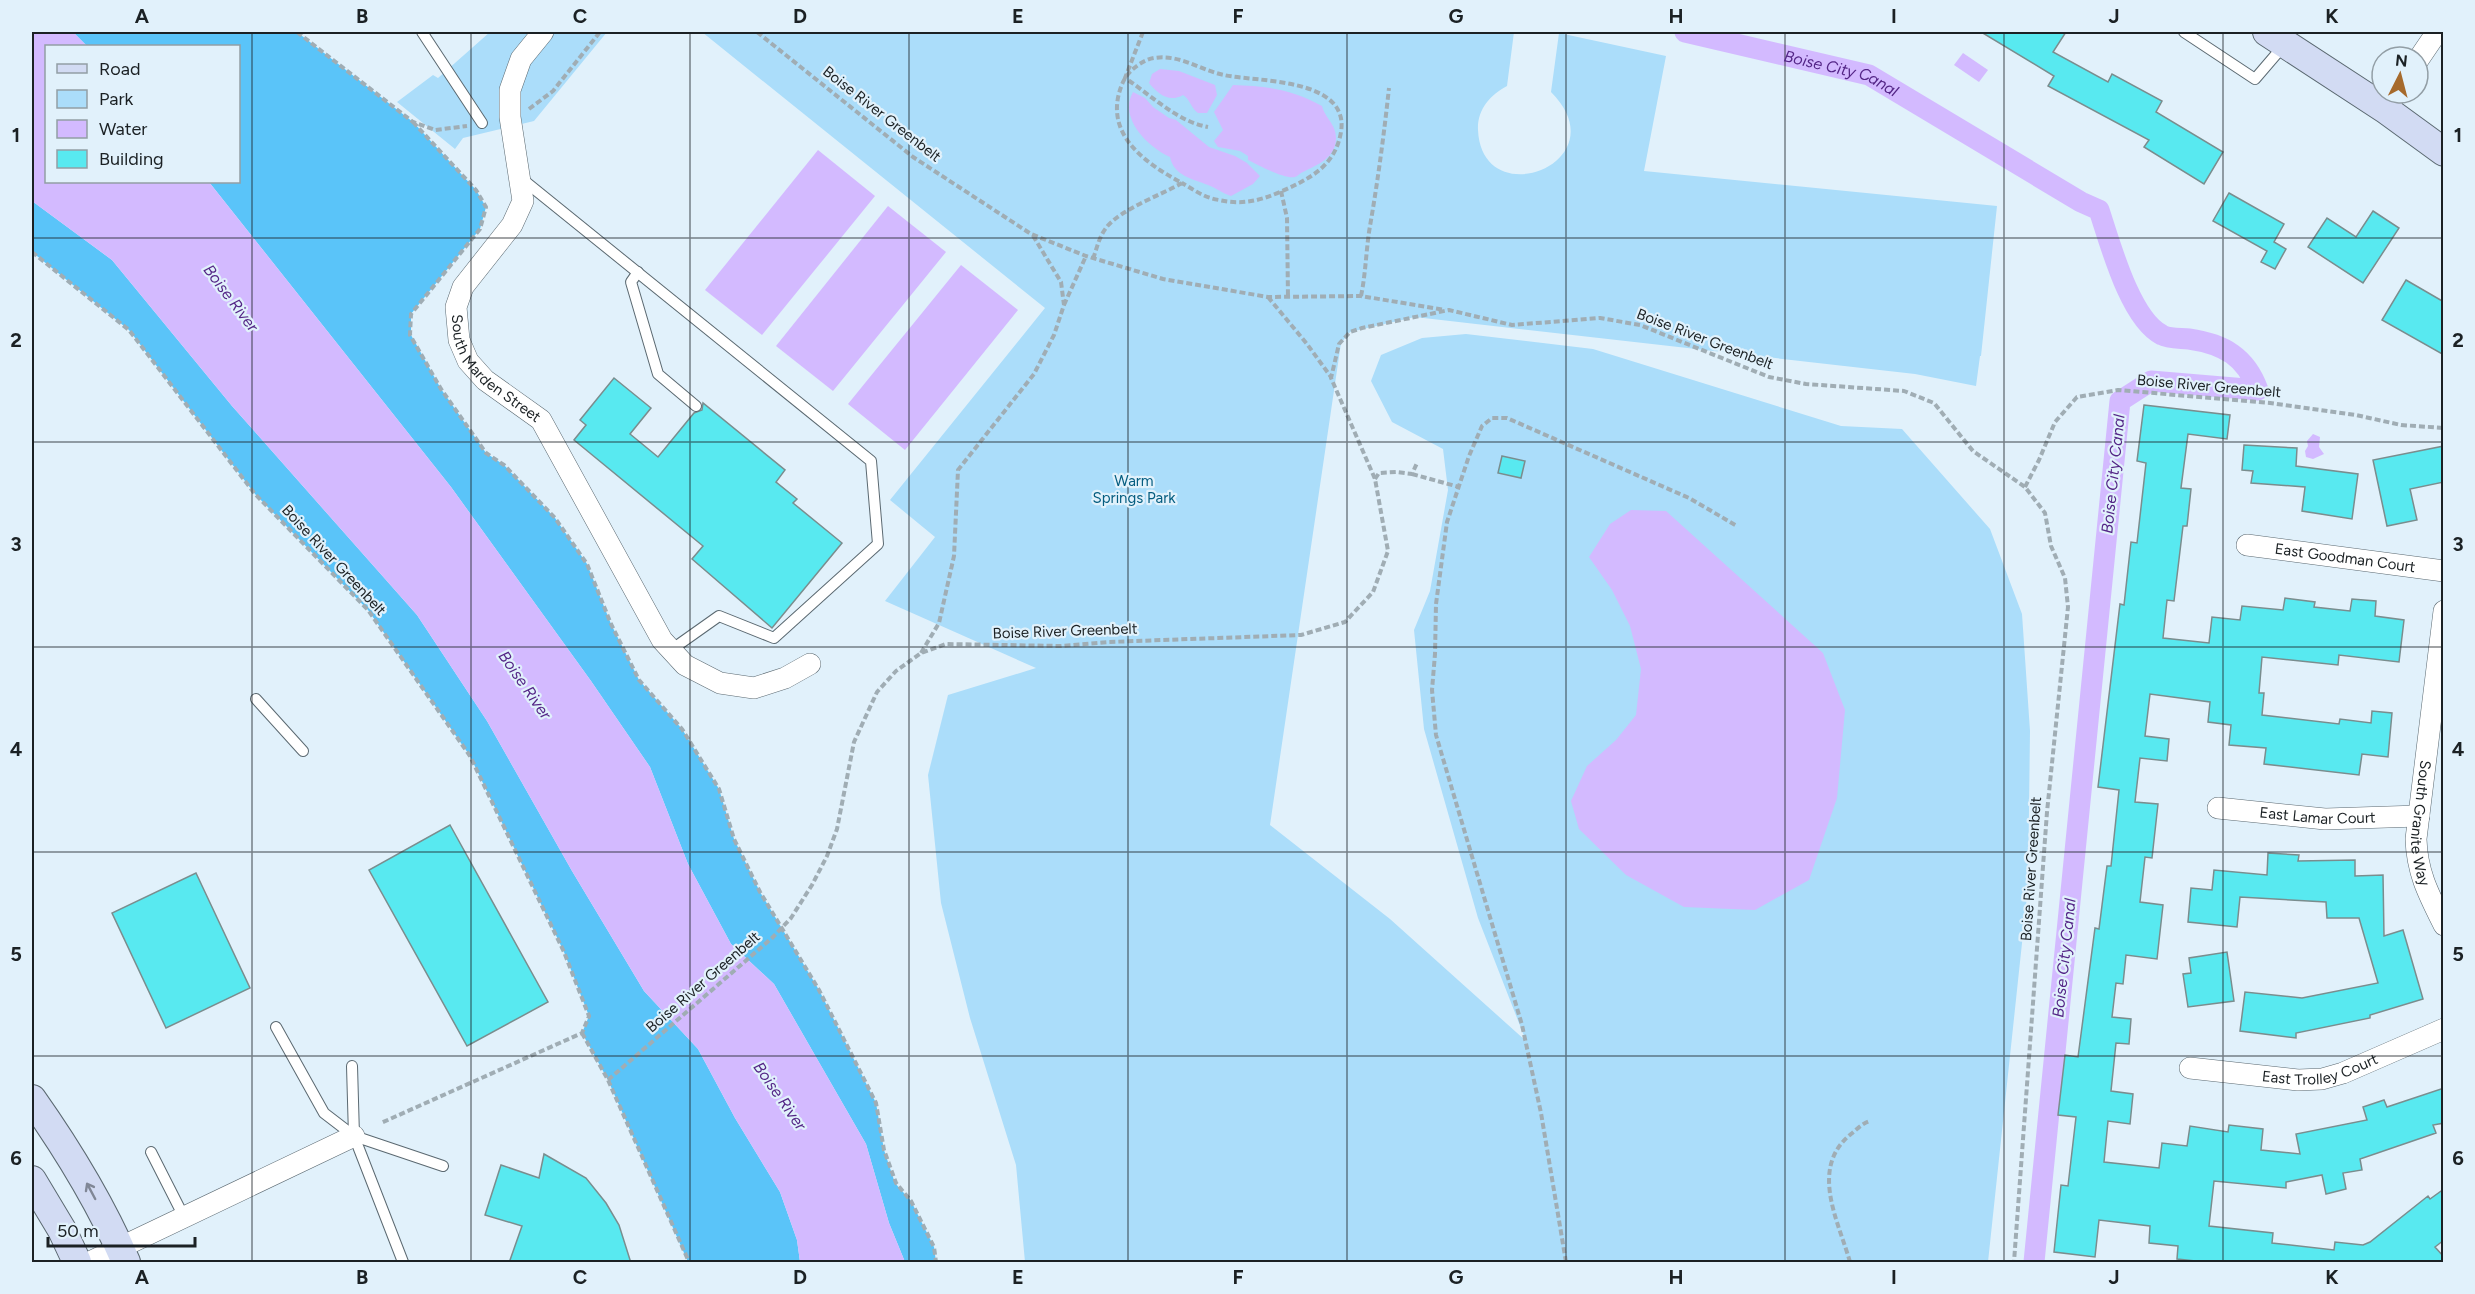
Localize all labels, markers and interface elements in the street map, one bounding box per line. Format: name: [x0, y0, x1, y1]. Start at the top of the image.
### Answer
text: A: [135, 4, 150, 28]
text: B: [356, 4, 368, 28]
text: C: [573, 4, 587, 28]
text: D: [793, 4, 807, 28]
text: E: [1012, 4, 1024, 28]
text: F: [1232, 4, 1244, 28]
text: G: [1449, 4, 1464, 28]
text: H: [1669, 4, 1684, 28]
text: I: [1891, 4, 1897, 28]
text: J: [2108, 4, 2120, 28]
text: K: [2325, 4, 2339, 28]
legend: [45, 45, 240, 183]
north arrow: [2370, 45, 2430, 105]
water label: Boise City Canal: [1782, 46, 1903, 100]
text: N: [2394, 50, 2409, 71]
text: Road: [99, 58, 140, 80]
street label: Boise River Greenbelt: [819, 62, 945, 166]
text: Park: [99, 88, 134, 110]
text: Water: [99, 118, 147, 140]
text: 1: [12, 123, 20, 147]
text: 1: [2454, 123, 2462, 147]
text: Building: [99, 148, 164, 170]
water label: Boise River: [200, 261, 263, 336]
street label: Boise River Greenbelt: [1634, 305, 1776, 373]
street label: South Marden Street: [448, 313, 545, 426]
text: 2: [10, 328, 22, 352]
text: 2: [2452, 328, 2464, 352]
street label: Boise River Greenbelt: [2136, 371, 2282, 401]
water label: Boise City Canal: [2097, 413, 2129, 535]
park label: Warm Springs Park: [1092, 472, 1176, 507]
street label: Boise River Greenbelt: [278, 501, 390, 619]
text: 3: [10, 532, 22, 556]
text: 3: [2452, 532, 2464, 556]
street label: East Goodman Court: [2274, 540, 2417, 576]
street label: Boise River Greenbelt: [992, 619, 1138, 643]
water label: Boise River: [495, 647, 556, 723]
text: 4: [10, 737, 23, 761]
text: 4: [2452, 737, 2465, 761]
street label: South Granite Way: [2407, 759, 2435, 889]
street label: Boise River Greenbelt: [2017, 796, 2045, 942]
street label: East Lamar Court: [2259, 803, 2376, 828]
water label: Boise City Canal: [2048, 897, 2080, 1019]
street label: Boise River Greenbelt: [642, 927, 764, 1036]
text: 5: [10, 942, 22, 966]
text: 5: [2452, 942, 2464, 966]
street label: East Trolley Court: [2261, 1050, 2381, 1089]
water label: Boise River: [750, 1058, 811, 1134]
text: 6: [10, 1146, 22, 1170]
text: 6: [2452, 1146, 2464, 1170]
one-way arrow: [84, 1182, 96, 1200]
scale bar: [48, 1210, 195, 1248]
text: 50 m: [57, 1220, 99, 1242]
text: A: [135, 1265, 150, 1289]
text: B: [356, 1265, 368, 1289]
text: C: [573, 1265, 587, 1289]
text: D: [793, 1265, 807, 1289]
text: E: [1012, 1265, 1024, 1289]
text: F: [1232, 1265, 1244, 1289]
text: G: [1449, 1265, 1464, 1289]
text: H: [1669, 1265, 1684, 1289]
text: I: [1891, 1265, 1897, 1289]
text: J: [2108, 1265, 2120, 1289]
text: K: [2325, 1265, 2339, 1289]

